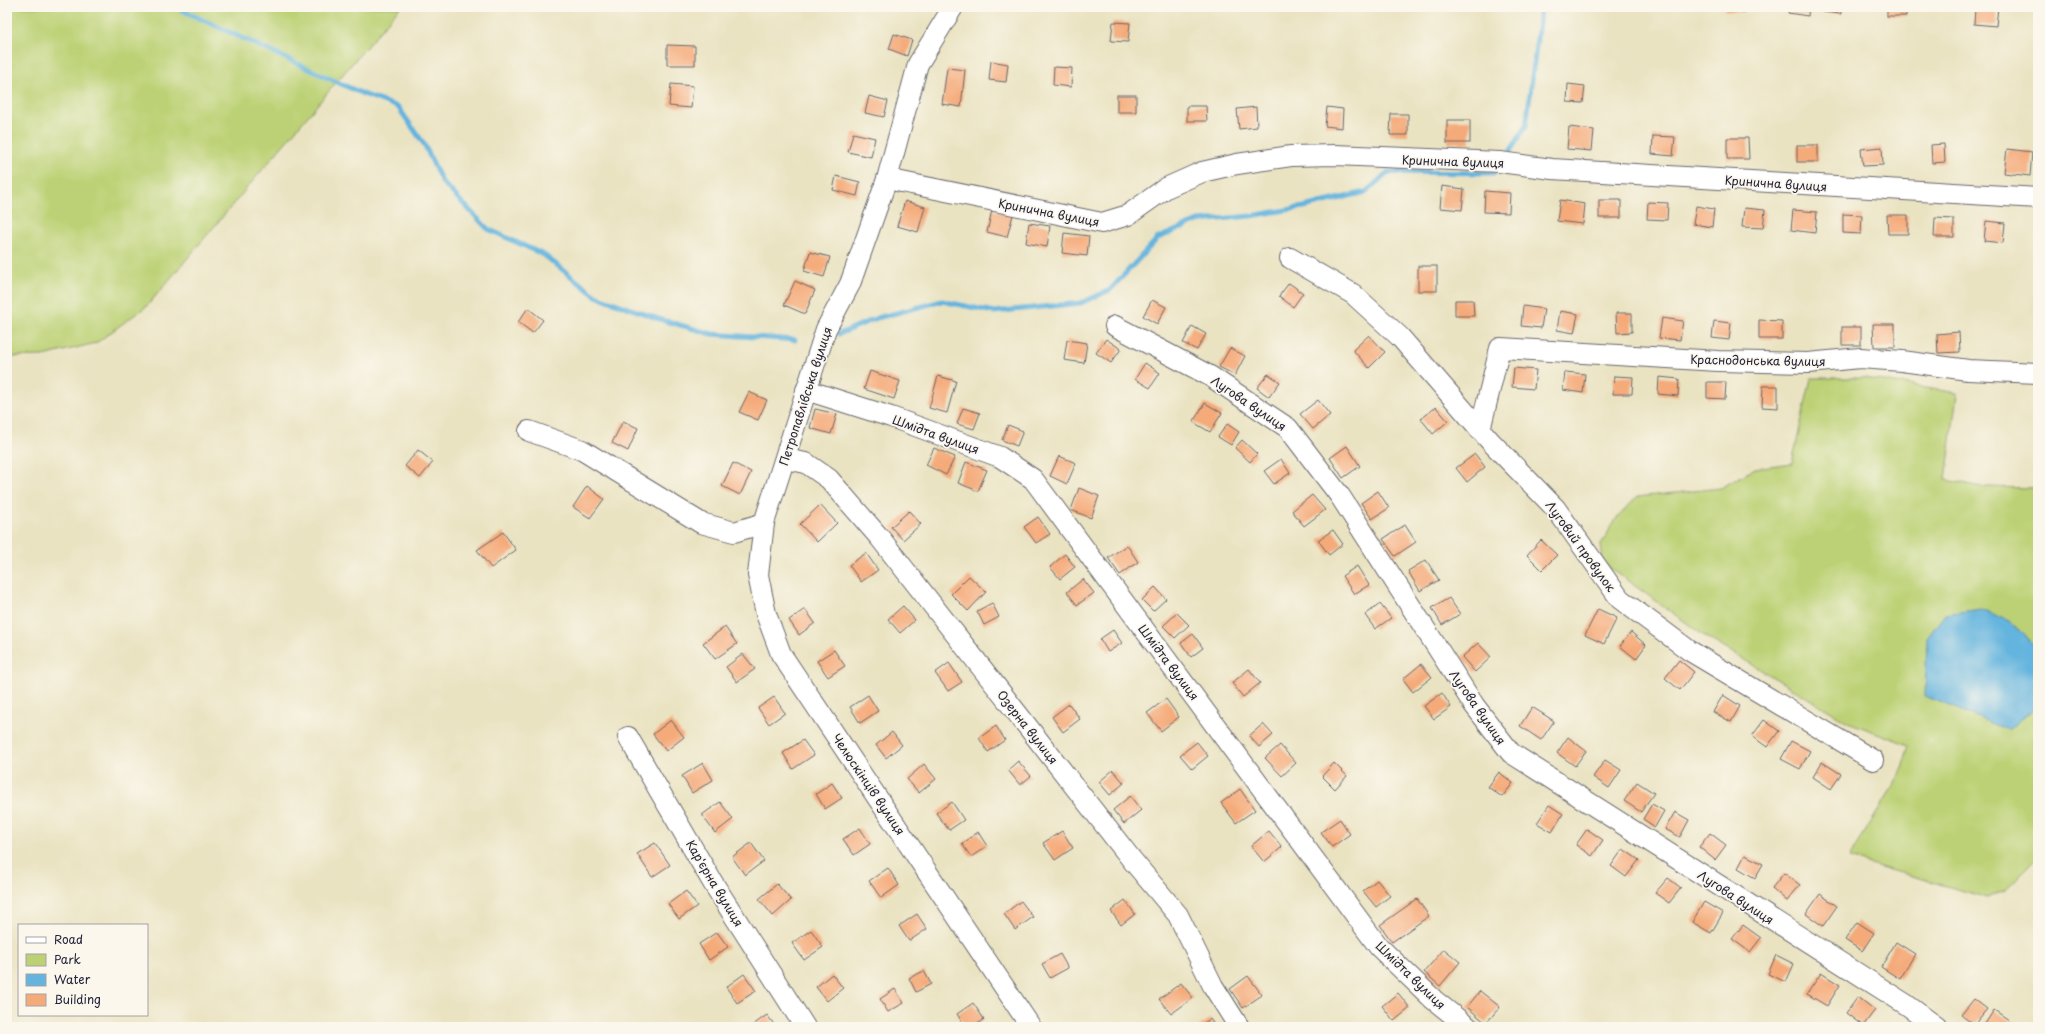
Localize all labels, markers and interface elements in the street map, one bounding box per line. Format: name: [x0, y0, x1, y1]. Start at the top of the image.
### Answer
street label: Кринична вулиця: [1402, 150, 1504, 172]
street label: Кринична вулиця: [1724, 170, 1828, 196]
street label: Кринична вулиця: [997, 193, 1101, 231]
street label: Петропавлівська вулиця: [774, 324, 836, 468]
street label: Краснодонська вулиця: [1690, 350, 1826, 370]
street label: Лугова вулиця: [1208, 371, 1290, 435]
street label: Шмідта вулиця: [890, 410, 982, 458]
street label: Луговий провулок: [1542, 497, 1621, 596]
street label: Шмідта вулиця: [1134, 620, 1204, 704]
street label: Лугова вулиця: [1446, 666, 1510, 748]
street label: Озерна вулиця: [993, 686, 1063, 768]
street label: Челюскінців вулиця: [828, 730, 910, 838]
street label: Кар'єрна вулиця: [682, 836, 748, 930]
street label: Лугова вулиця: [1694, 866, 1778, 928]
legend: [18, 924, 148, 1016]
text: Road: [54, 930, 83, 948]
street label: Шмідта вулиця: [1372, 937, 1450, 1013]
text: Park: [54, 950, 81, 968]
text: Water: [54, 970, 91, 988]
text: Building: [54, 990, 101, 1008]

